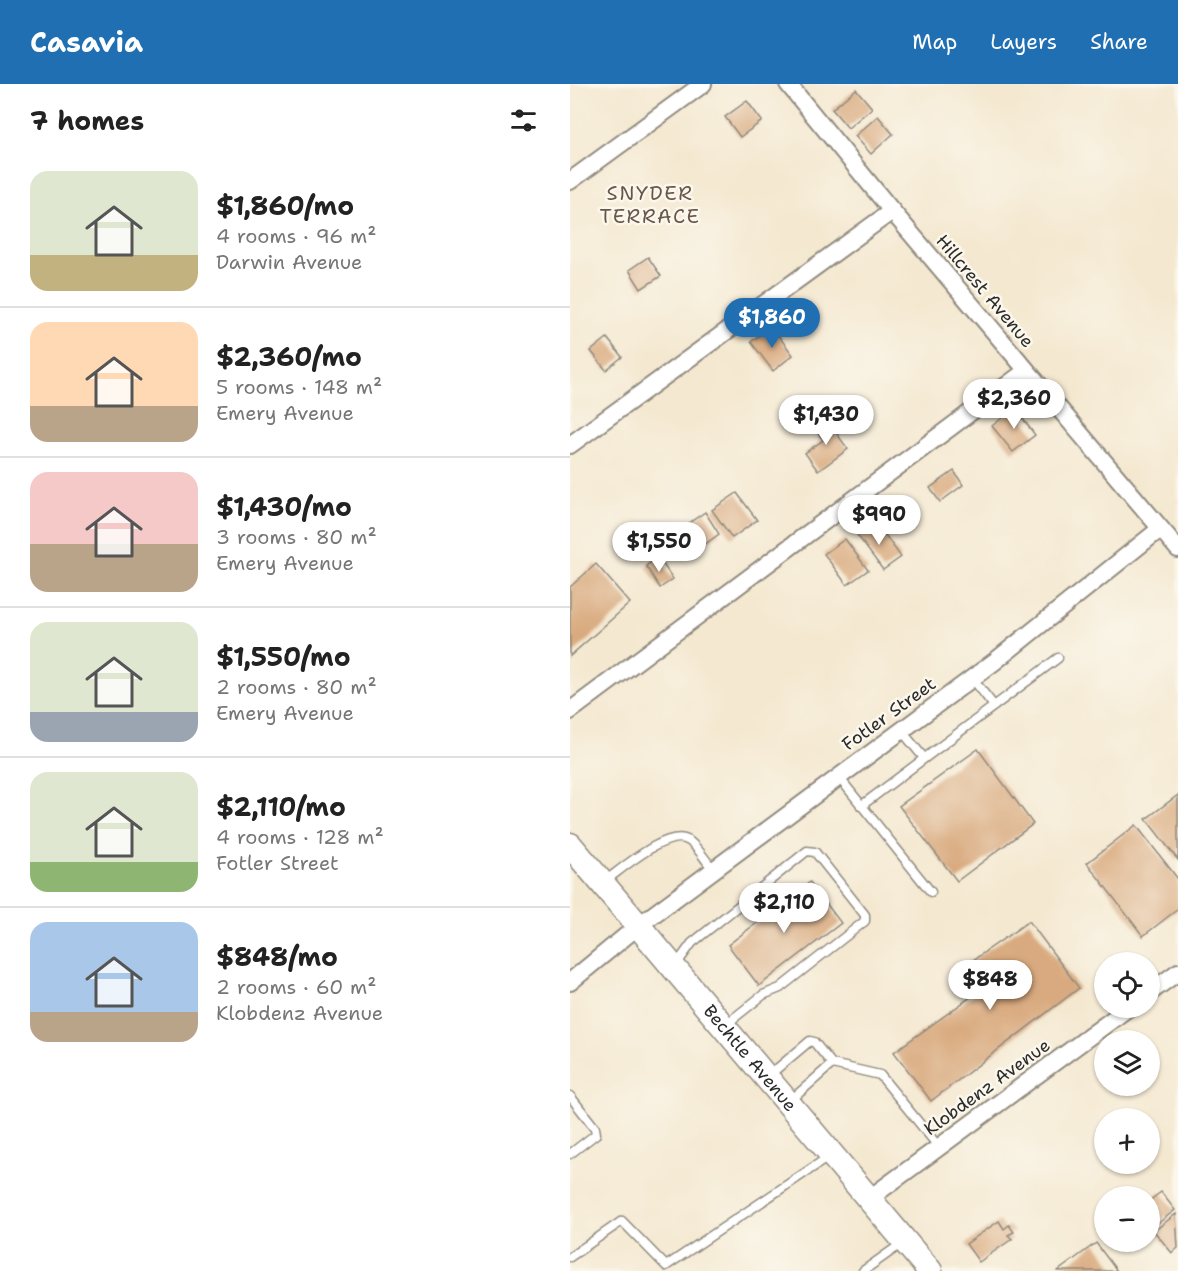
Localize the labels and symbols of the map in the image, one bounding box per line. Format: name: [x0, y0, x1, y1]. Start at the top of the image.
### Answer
district label: SNYDER TERRACE: [599, 180, 701, 229]
street label: Hillcrest Avenue: [931, 229, 1039, 353]
pin: $1,860: [723, 298, 821, 349]
pin: $2,360: [965, 379, 1063, 430]
pin: $1,430: [777, 395, 875, 446]
pin: $990: [843, 495, 915, 546]
pin: $1,550: [610, 522, 708, 573]
street label: Fotler Street: [837, 672, 941, 756]
pin: $2,110: [735, 883, 833, 934]
pin: $848: [954, 960, 1026, 1011]
street label: Bechtle Avenue: [698, 1000, 802, 1117]
street label: Klobdenz Avenue: [919, 1033, 1055, 1141]

